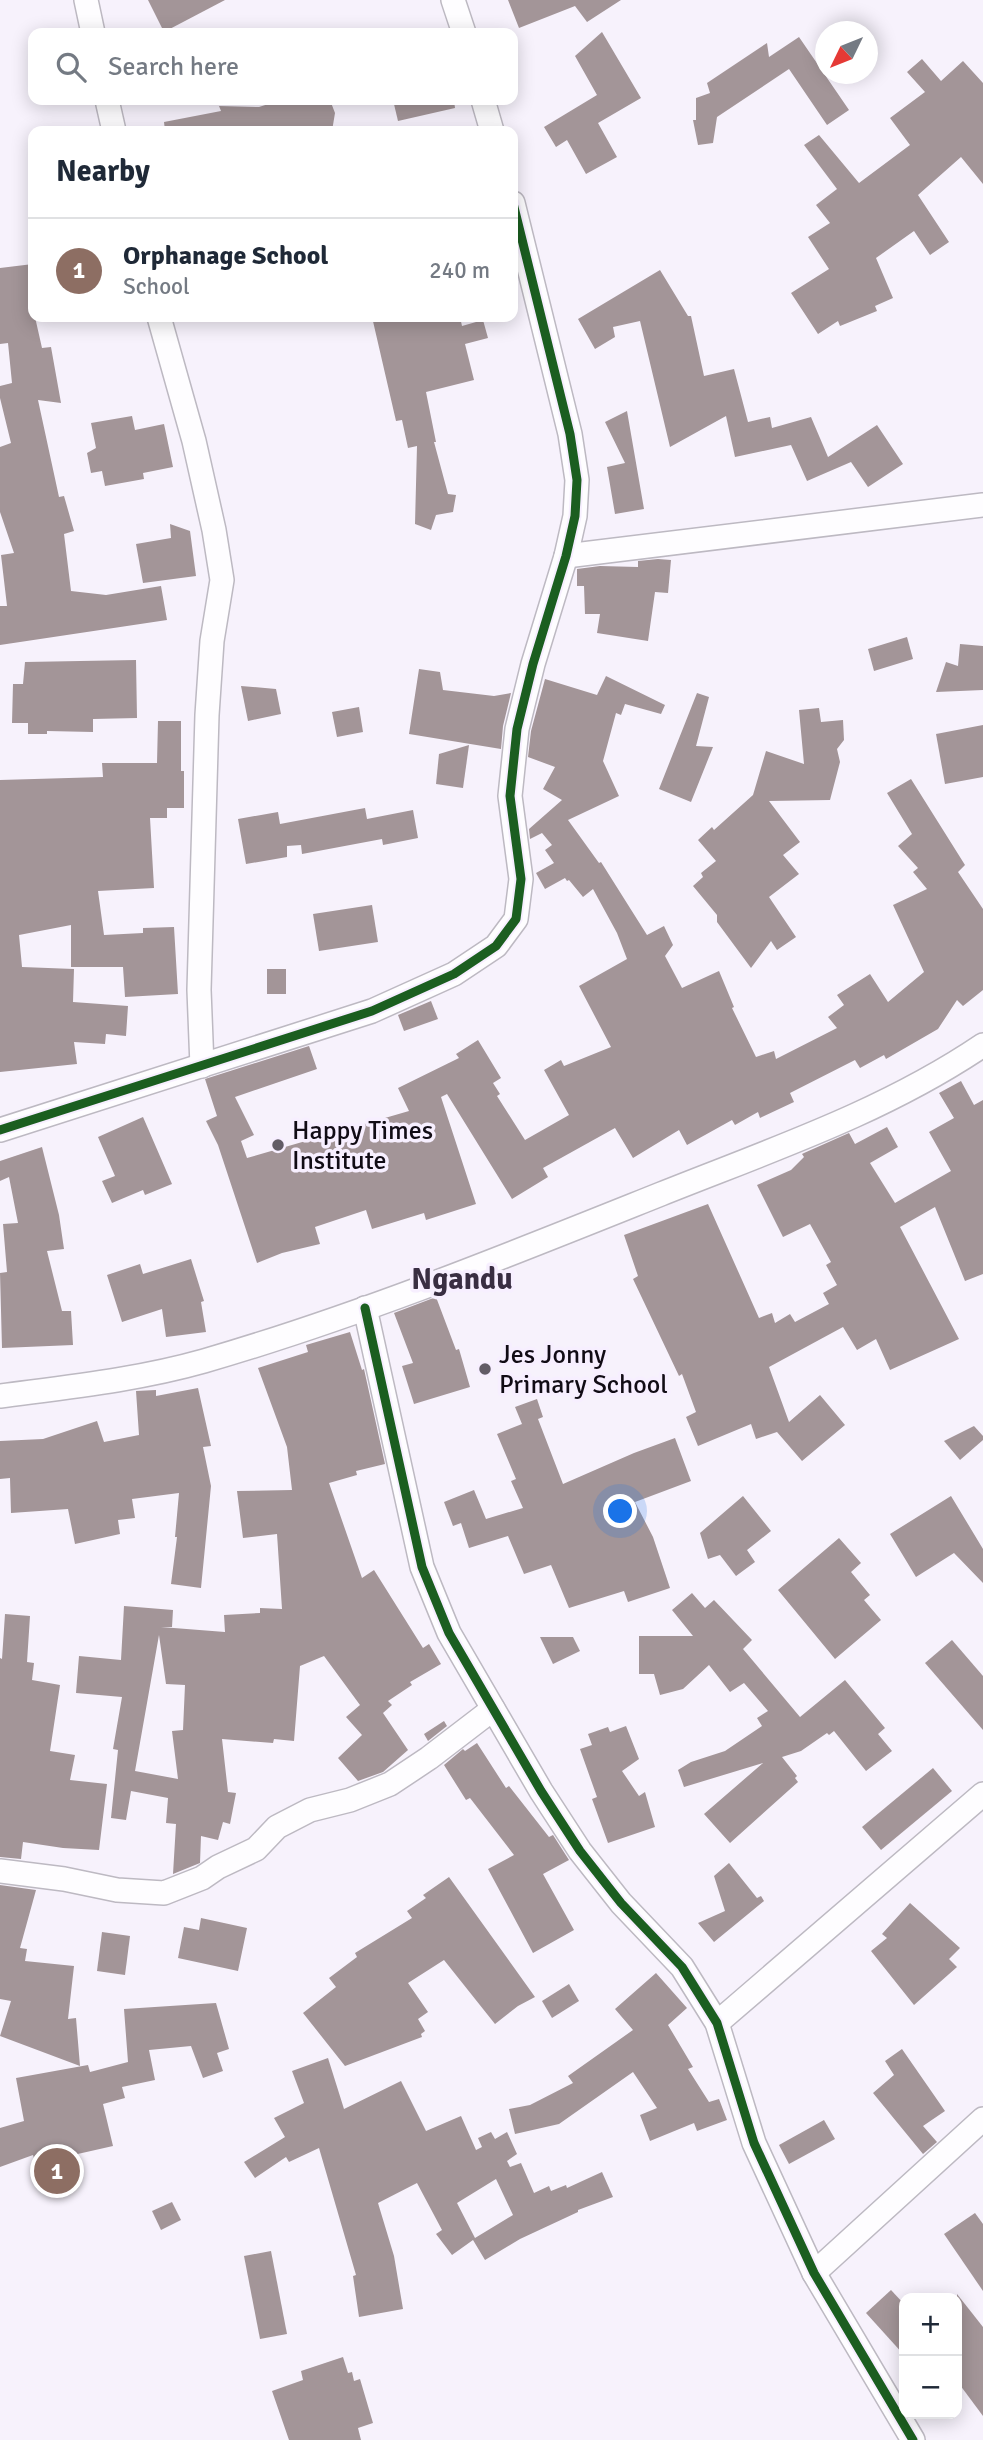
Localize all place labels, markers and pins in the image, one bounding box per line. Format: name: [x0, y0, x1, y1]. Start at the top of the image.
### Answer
place label: Happy Times Institute: [292, 1115, 433, 1177]
marker: Happy Times Institute: [270, 1137, 286, 1153]
place label: Jes Jonny Primary School: [499, 1339, 668, 1401]
marker: Jes Jonny Primary School: [477, 1361, 493, 1377]
pin: 1: [34, 2145, 80, 2197]

